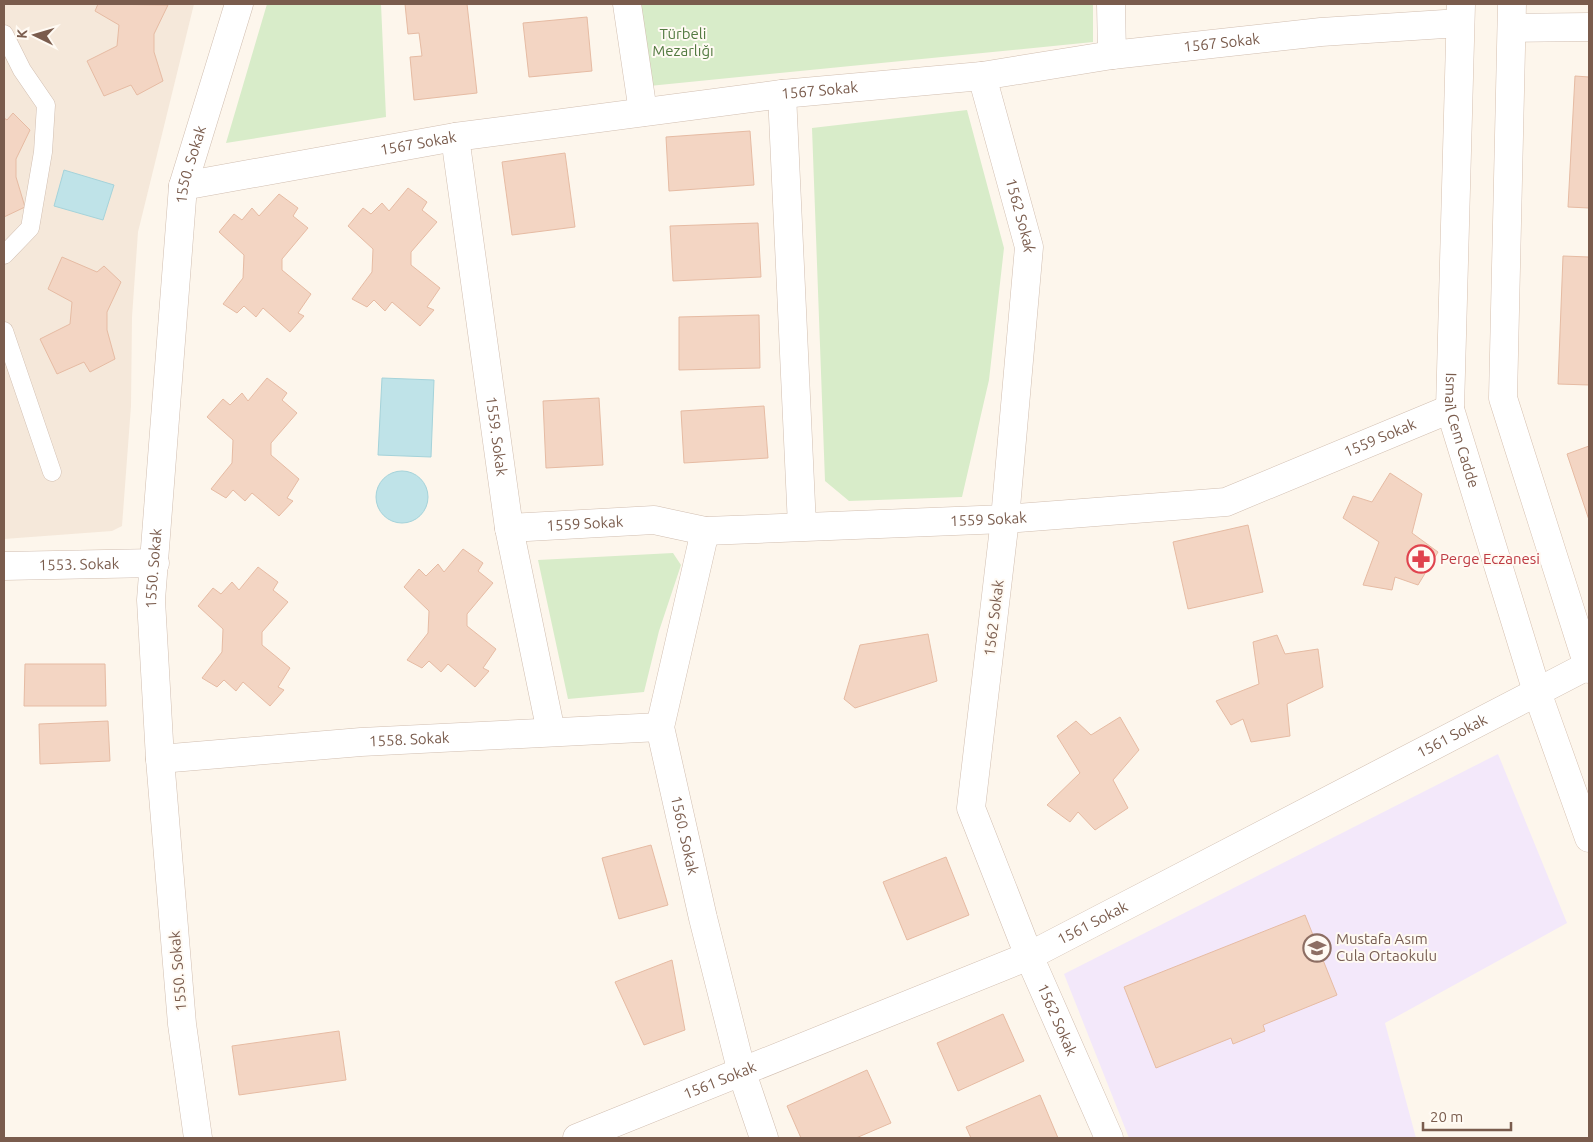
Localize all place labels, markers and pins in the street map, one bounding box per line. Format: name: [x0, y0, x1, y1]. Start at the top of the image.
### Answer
pharmacy icon: Perge Eczanesi: [1406, 544, 1436, 574]
place label: Perge Eczanesi: [1440, 550, 1540, 567]
place label: Mustafa Asım Cula Ortaokulu: [1336, 930, 1437, 964]
school or university icon: Mustafa Asım Cula Ortaokulu: [1302, 933, 1332, 963]

